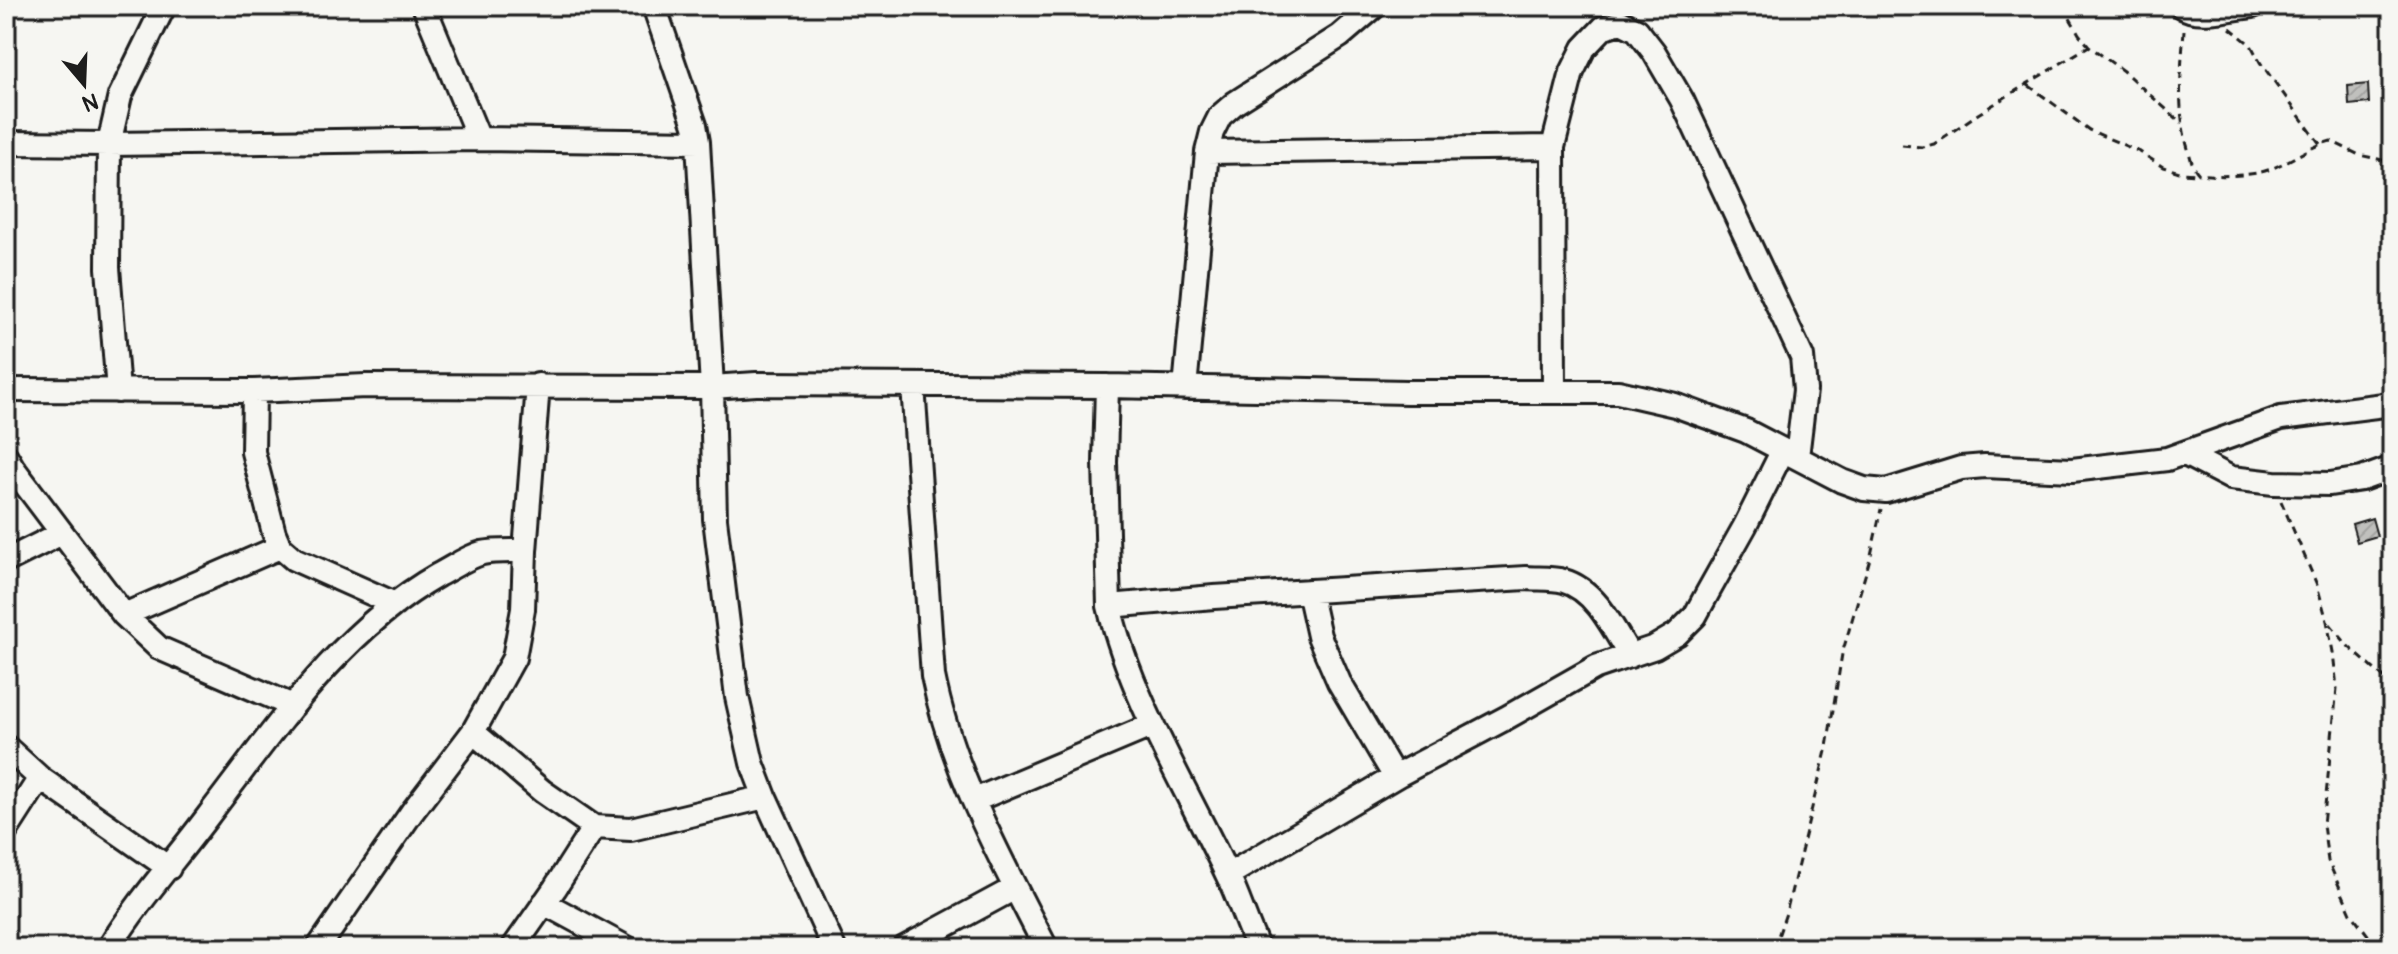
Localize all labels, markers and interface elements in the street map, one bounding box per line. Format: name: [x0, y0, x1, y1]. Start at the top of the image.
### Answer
north arrow: [44, 44, 124, 124]
text: N: [78, 86, 102, 118]

